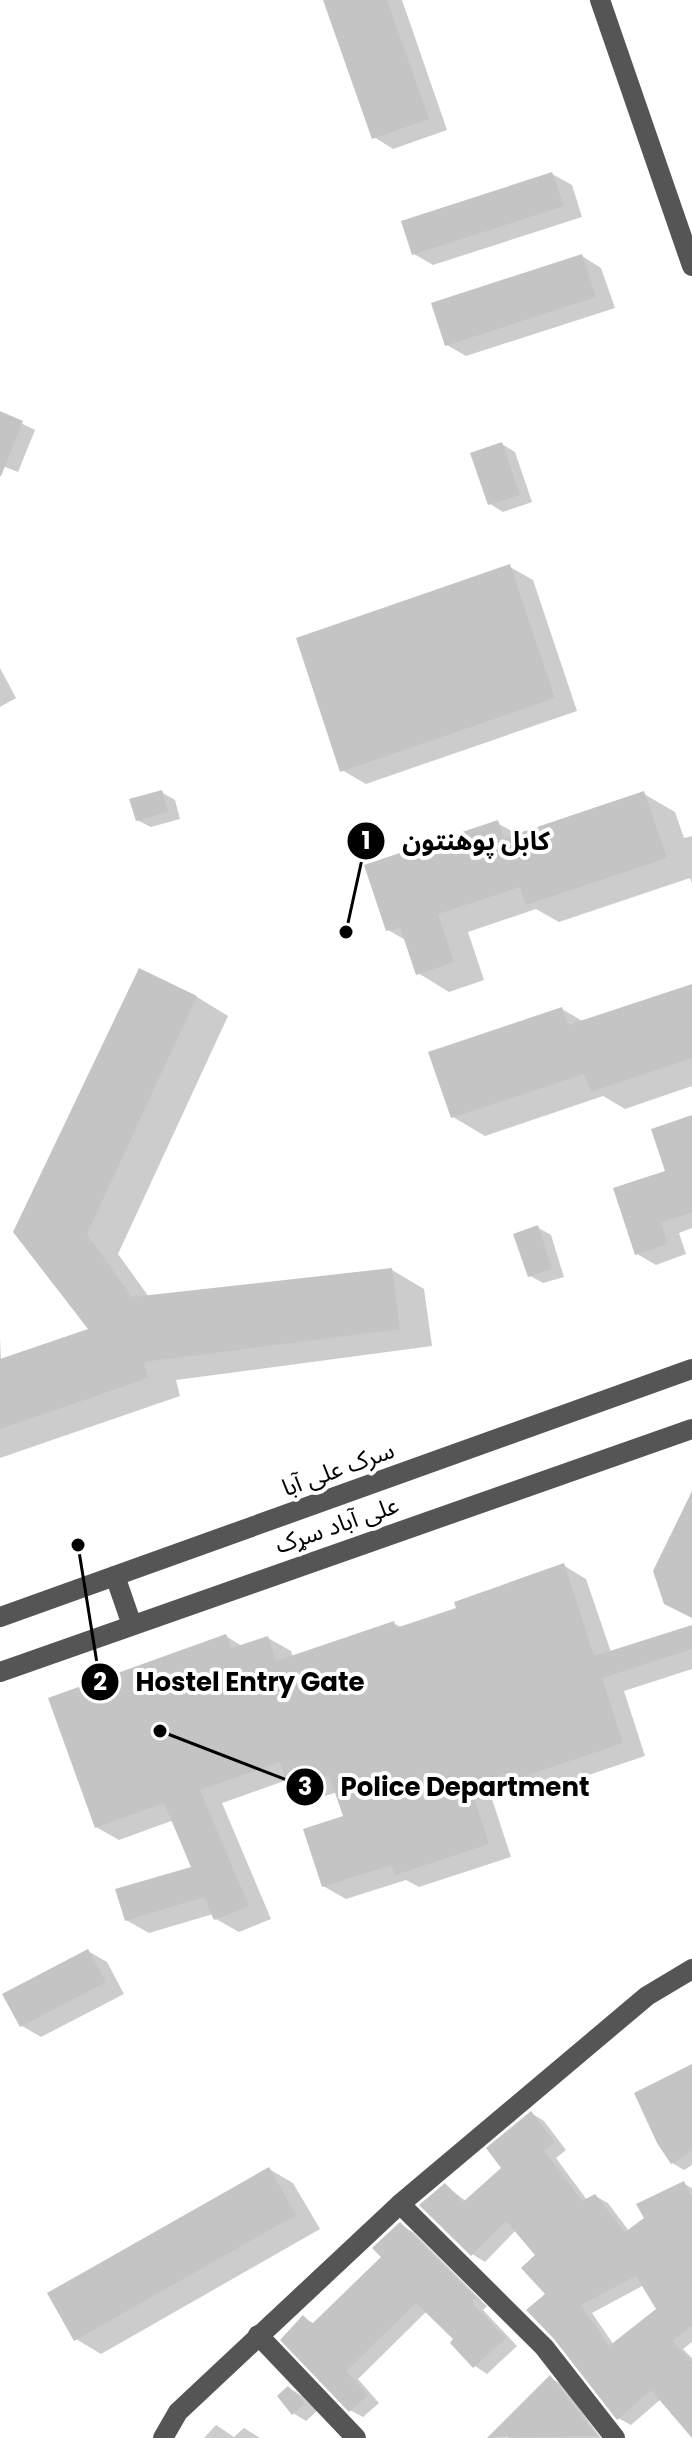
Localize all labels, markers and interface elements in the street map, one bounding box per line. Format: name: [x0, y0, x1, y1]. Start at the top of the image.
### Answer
callout: کابل پوهنتون: [346, 816, 566, 866]
text: کابل پوهنتون: [402, 823, 551, 859]
text: 1: [361, 824, 371, 857]
street label: سرک علی آبا: [277, 1433, 399, 1504]
street label: علی آباد سړک: [271, 1488, 403, 1561]
callout: Hostel Entry Gate: [80, 1657, 381, 1707]
text: Hostel Entry Gate: [135, 1664, 365, 1700]
text: 2: [93, 1665, 107, 1698]
callout: Police Department: [285, 1762, 606, 1812]
text: Police Department: [341, 1769, 589, 1805]
text: 3: [298, 1770, 312, 1803]

